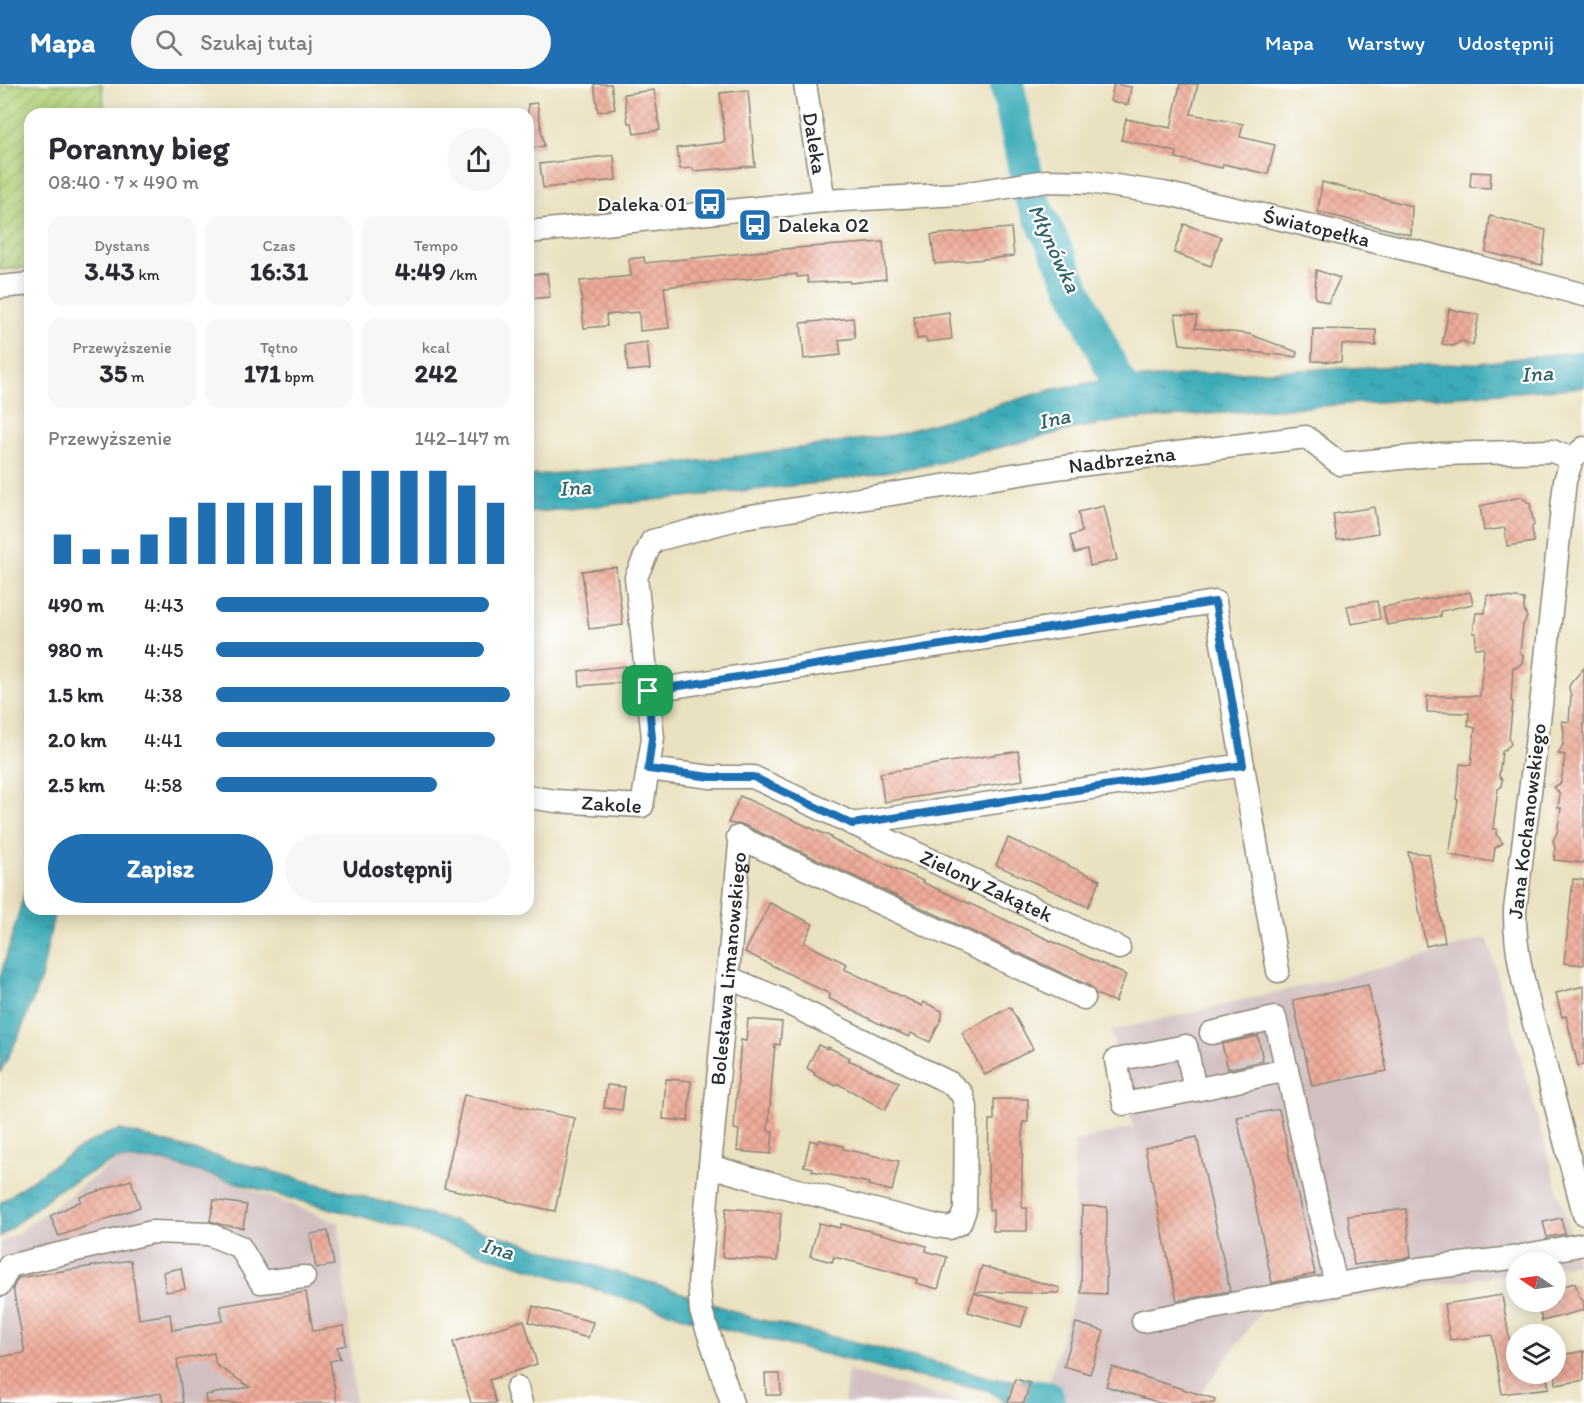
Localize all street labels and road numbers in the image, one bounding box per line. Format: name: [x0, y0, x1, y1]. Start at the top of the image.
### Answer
street label: Daleka: [798, 110, 832, 176]
street label: Światopełka: [1261, 202, 1373, 252]
street label: Nadbrzeżna: [1067, 440, 1177, 478]
street label: Jana Kochanowskiego: [1502, 722, 1551, 920]
street label: Zakole: [581, 789, 643, 818]
street label: Zielony Zakątek: [916, 844, 1057, 927]
street label: Bolesława Limanowskiego: [705, 851, 751, 1086]

